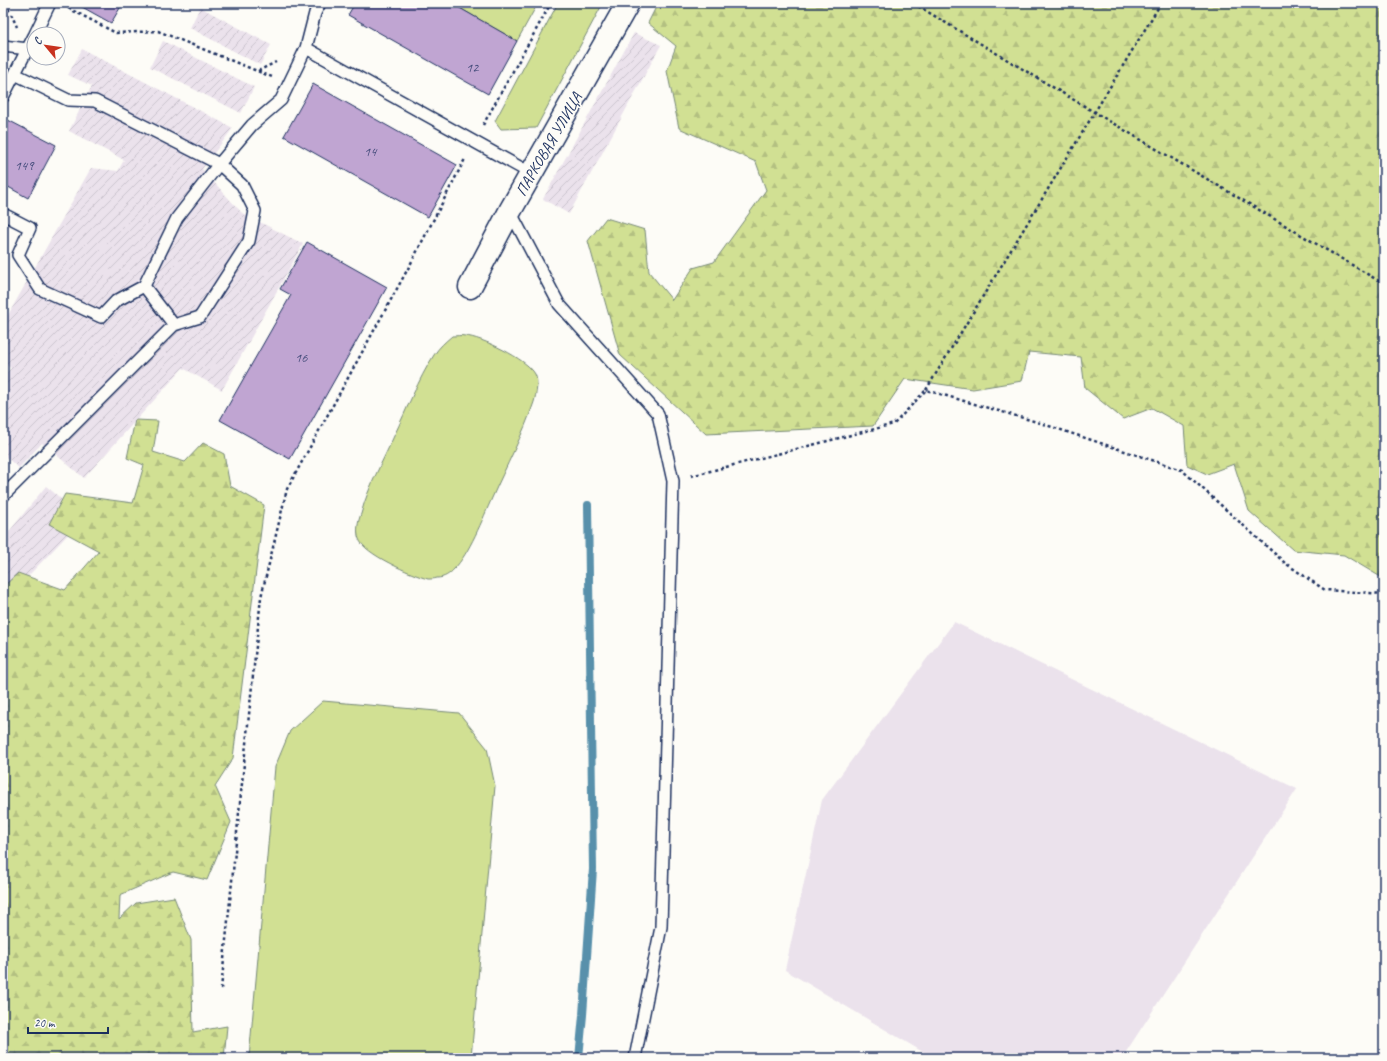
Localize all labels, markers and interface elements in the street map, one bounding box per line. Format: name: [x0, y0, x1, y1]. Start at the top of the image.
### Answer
north arrow: [26, 26, 66, 66]
text: С: [30, 34, 45, 47]
house number: 12: [466, 59, 480, 76]
street label: ПАРКОВАЯ УЛИЦА: [511, 89, 587, 200]
house number: 14: [364, 143, 378, 160]
house number: 149: [15, 157, 35, 174]
house number: 16: [295, 349, 308, 366]
scale bar: [28, 1009, 108, 1035]
text: 20 m: [34, 1015, 56, 1031]

